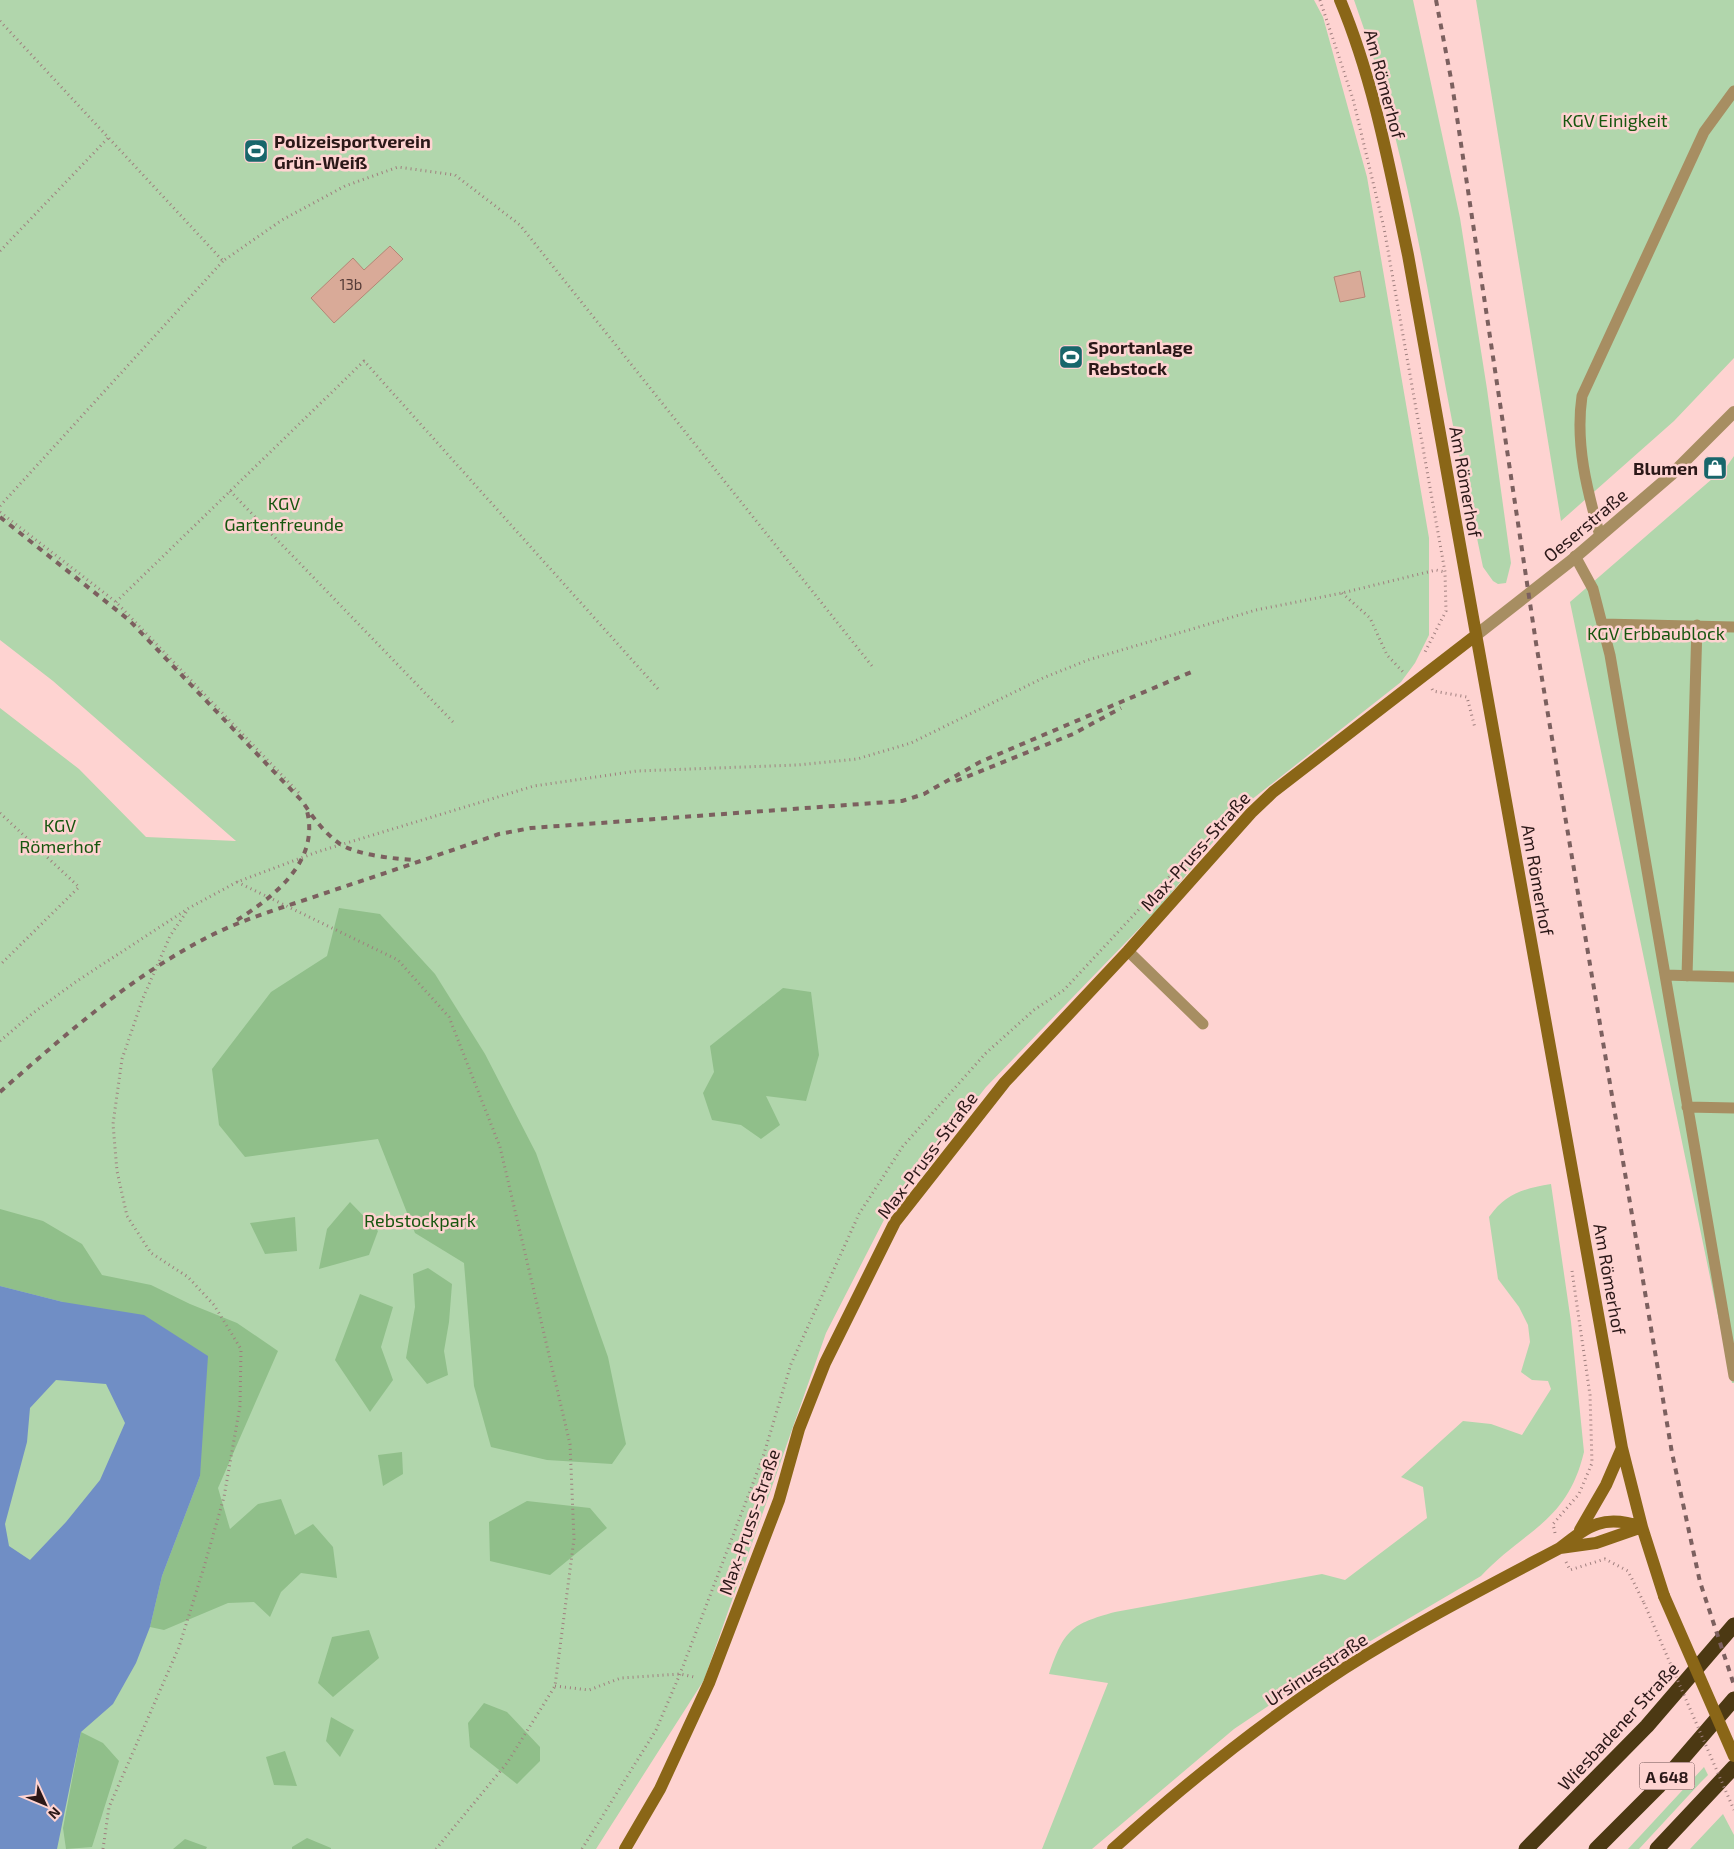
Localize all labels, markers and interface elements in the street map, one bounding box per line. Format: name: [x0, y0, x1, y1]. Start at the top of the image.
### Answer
street label: Am Römerhof: [1360, 27, 1410, 142]
park label: KGV Einigkeit: [1562, 109, 1668, 131]
place label: Polizeisportverein Grün-Weiß: [274, 130, 431, 173]
sports icon: Polizeisportverein Grün-Weiß: [243, 138, 269, 164]
house number: 13b: [340, 275, 362, 293]
place label: Sportanlage Rebstock: [1088, 336, 1193, 379]
sports icon: Sportanlage Rebstock: [1058, 344, 1084, 370]
street label: Am Römerhof: [1445, 425, 1487, 540]
shop icon: Blumen: [1702, 455, 1728, 481]
place label: Blumen: [1633, 457, 1698, 479]
street label: Oeserstraße: [1539, 484, 1631, 566]
park label: KGV Gartenfreunde: [224, 492, 344, 535]
park label: KGV Erbbaublock: [1587, 622, 1725, 644]
street label: Max-Pruss-Straße: [1136, 787, 1254, 915]
park label: KGV Römerhof: [19, 814, 102, 857]
street label: Am Römerhof: [1517, 823, 1559, 938]
street label: Max-Pruss-Straße: [872, 1087, 982, 1223]
park label: Rebstockpark: [364, 1209, 476, 1231]
street label: Am Römerhof: [1589, 1222, 1631, 1337]
street label: Max-Pruss-Straße: [714, 1446, 784, 1598]
street label: Ursinusstraße: [1261, 1628, 1371, 1710]
street label: Wiesbadener Straße: [1553, 1657, 1683, 1795]
road number: A 648: [1640, 1762, 1694, 1790]
north arrow: [20, 1779, 70, 1829]
text: N: [45, 1804, 64, 1823]

